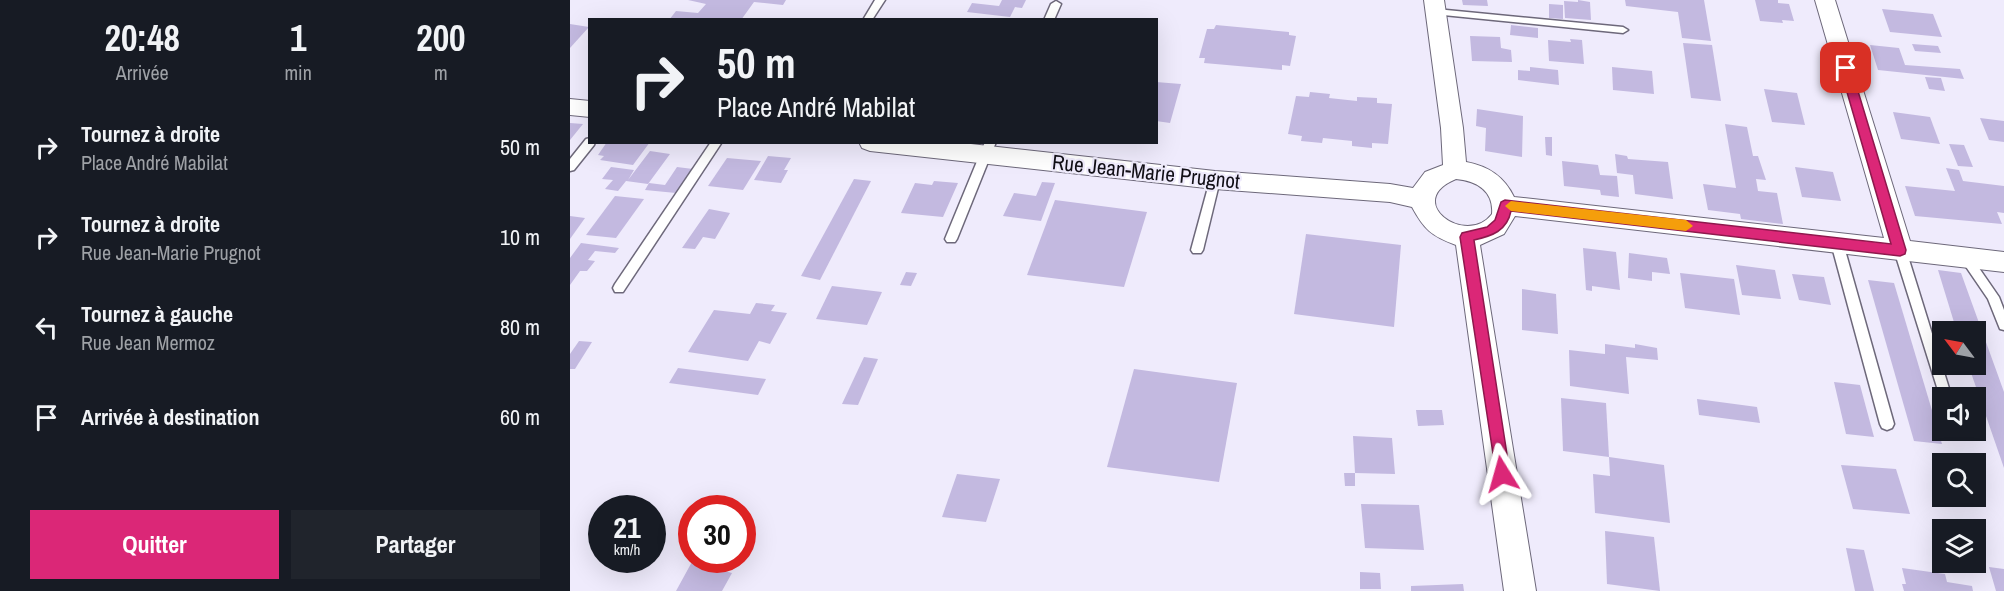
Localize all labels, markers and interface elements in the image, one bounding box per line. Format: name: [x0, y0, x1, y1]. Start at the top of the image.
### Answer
text: 20:48: [104, 14, 180, 62]
text: 1: [290, 14, 306, 62]
text: 200: [416, 14, 466, 62]
text: 50 m: [717, 35, 796, 91]
icon: right: [618, 42, 696, 120]
pin: [1820, 42, 1871, 93]
icon: arrive: [1829, 51, 1862, 84]
text: Arrivée: [116, 59, 169, 86]
text: min: [284, 59, 312, 86]
text: m: [434, 59, 448, 86]
text: Place André Mabilat: [717, 89, 915, 125]
text: Tournez à droite: [81, 119, 220, 149]
icon: right: [30, 131, 63, 164]
text: 50 m: [500, 132, 540, 162]
street label: Rue Jean-Marie Prugnot: [1051, 147, 1242, 196]
text: Place André Mabilat: [81, 149, 228, 176]
text: Tournez à droite: [81, 209, 220, 239]
icon: right: [30, 221, 63, 254]
text: 10 m: [500, 222, 540, 252]
text: Rue Jean-Marie Prugnot: [81, 239, 261, 266]
text: Tournez à gauche: [81, 299, 233, 329]
icon: left: [30, 311, 63, 344]
text: 80 m: [500, 312, 540, 342]
north arrow: [1932, 321, 1986, 375]
map controls: [1932, 321, 1986, 573]
text: Rue Jean Mermoz: [81, 329, 215, 356]
button: sound: [1932, 387, 1986, 441]
icon: arrive: [30, 401, 63, 434]
text: Arrivée à destination: [81, 402, 259, 432]
text: 60 m: [500, 402, 540, 432]
position arrow: [1470, 442, 1534, 506]
button: search: [1932, 453, 1986, 507]
speed limit sign: 30: [678, 495, 756, 573]
text: 21: [613, 507, 641, 547]
button: Quitter: [30, 510, 279, 579]
button: Partager: [291, 510, 540, 579]
button: layers: [1932, 519, 1986, 573]
text: km/h: [614, 539, 640, 560]

